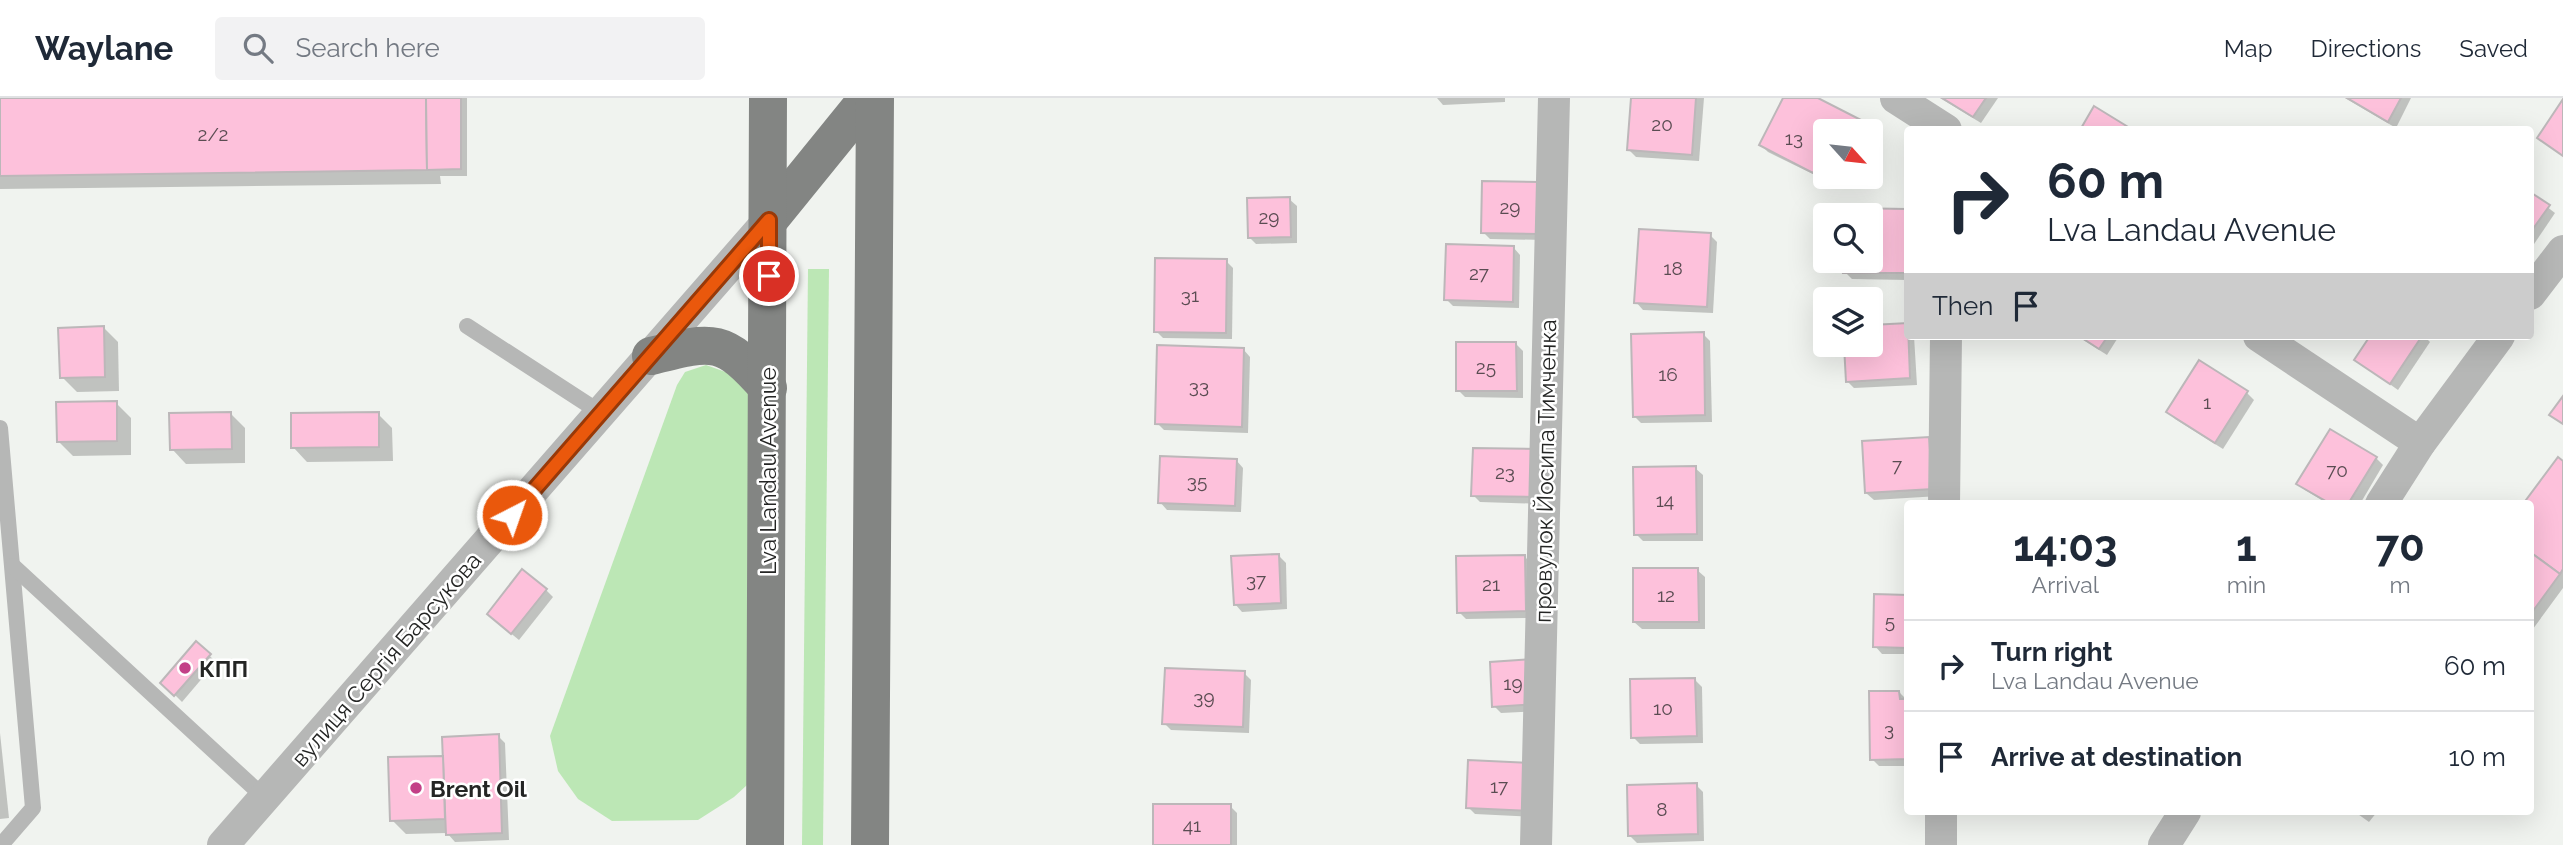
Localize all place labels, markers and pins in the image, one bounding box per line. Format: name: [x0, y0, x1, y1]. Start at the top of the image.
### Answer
pin: [739, 246, 799, 306]
place label: КПП: [199, 655, 248, 682]
marker: КПП: [177, 660, 193, 676]
place label: Brent Oil: [430, 775, 528, 802]
marker: Brent Oil: [408, 780, 424, 796]

